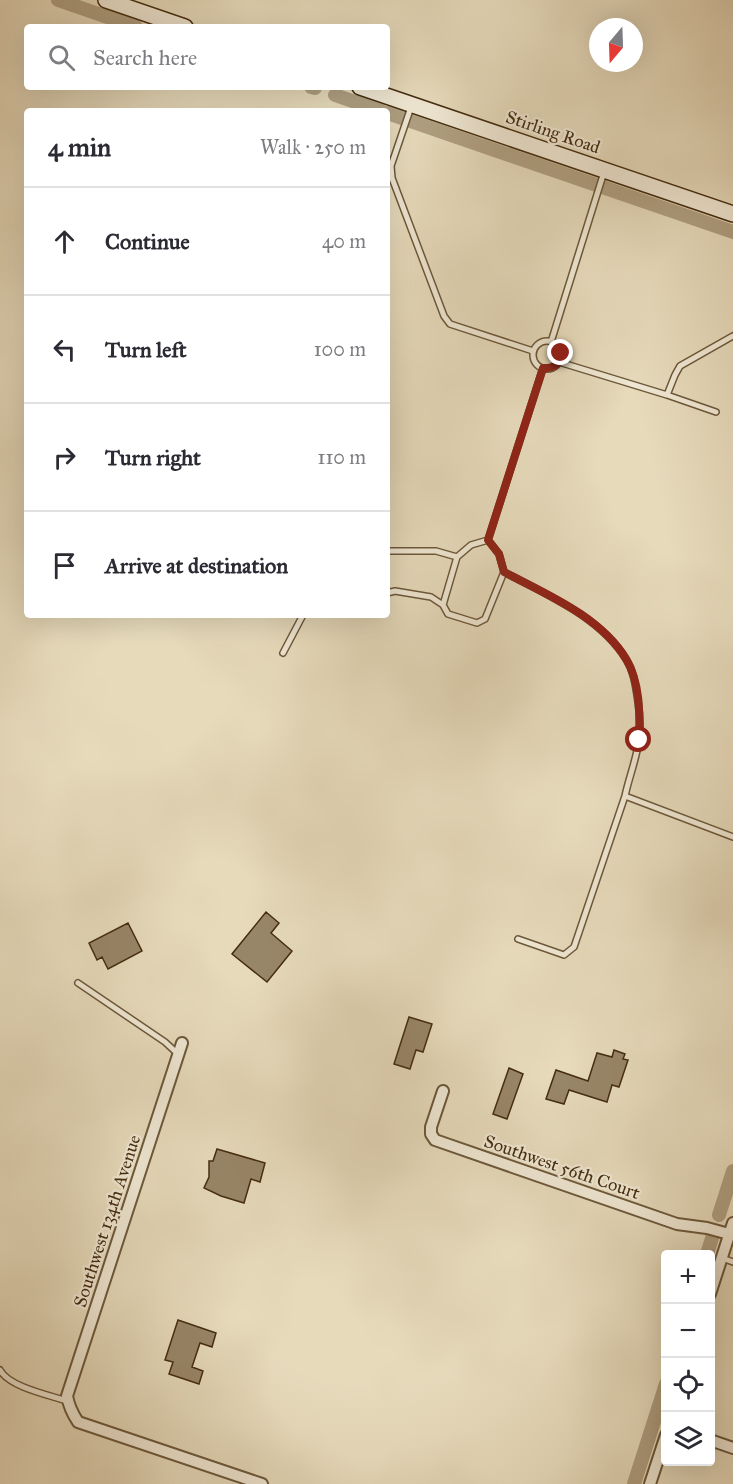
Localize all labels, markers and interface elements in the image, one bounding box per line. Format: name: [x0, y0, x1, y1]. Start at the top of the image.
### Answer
north arrow: [589, 18, 643, 72]
search box: [24, 24, 390, 90]
icon: search: [45, 41, 78, 74]
text: Search here: [93, 44, 197, 71]
street label: Stirling Road: [503, 106, 603, 159]
text: 4 min: [48, 131, 111, 163]
text: Walk · 250 m: [260, 135, 366, 159]
icon: ahead: [48, 225, 81, 258]
text: Continue: [105, 228, 190, 255]
text: 40 m: [322, 229, 366, 253]
icon: left: [48, 333, 81, 366]
text: Turn left: [105, 336, 187, 363]
text: 100 m: [314, 337, 366, 361]
route end: [547, 339, 573, 365]
icon: right: [48, 441, 81, 474]
text: Turn right: [105, 444, 201, 471]
text: 110 m: [318, 445, 366, 469]
icon: arrive: [48, 549, 81, 582]
text: Arrive at destination: [105, 552, 288, 579]
route start: [625, 726, 651, 752]
street label: Southwest 56th Court: [481, 1130, 643, 1204]
street label: Southwest 134th Avenue: [69, 1132, 145, 1310]
map controls: [661, 1250, 715, 1466]
button: +: [661, 1250, 715, 1304]
button: −: [661, 1304, 715, 1358]
button: locate: [661, 1358, 715, 1412]
button: layers: [661, 1412, 715, 1466]

